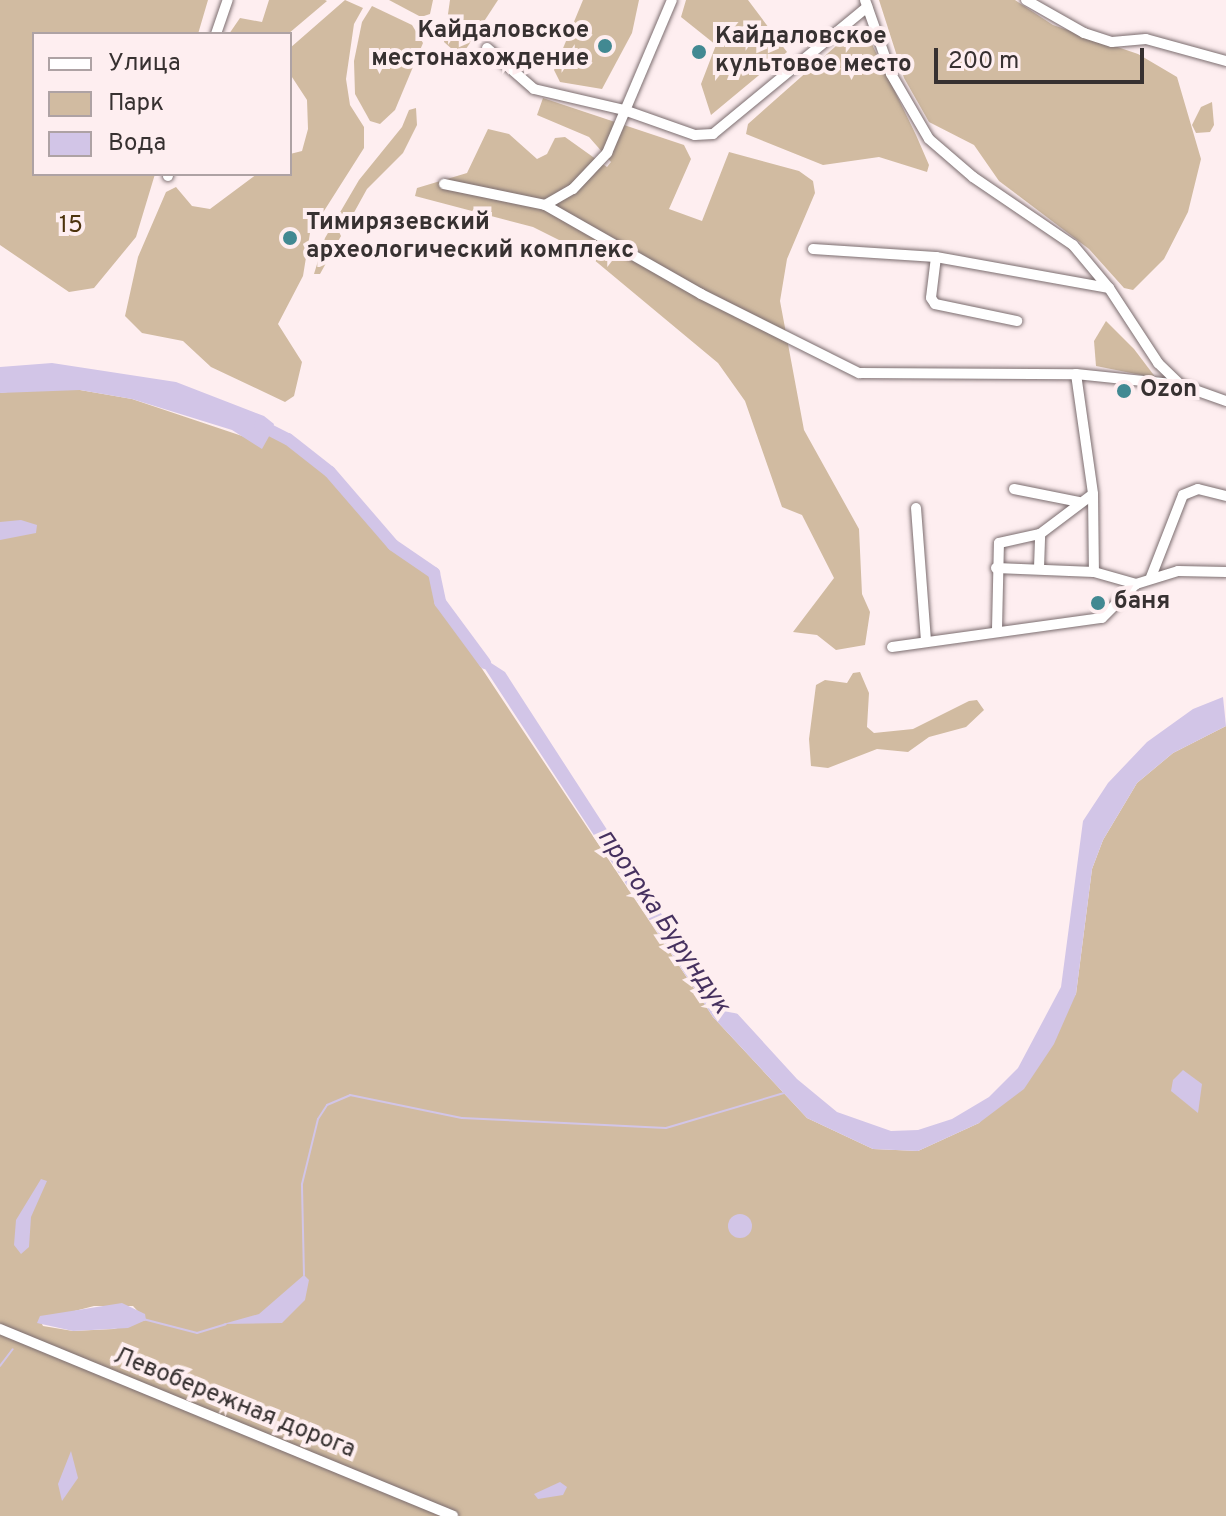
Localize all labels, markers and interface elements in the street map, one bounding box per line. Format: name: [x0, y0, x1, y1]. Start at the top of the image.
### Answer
place label: Кайдаловское местонахождение: [371, 18, 589, 74]
place label: Кайдаловское культовое место: [715, 24, 912, 80]
legend: [32, 32, 292, 176]
scale bar: [938, 32, 1148, 82]
marker: Кайдаловское местонахождение: [596, 37, 614, 55]
marker: Кайдаловское культовое место: [690, 43, 708, 61]
text: 200 m: [948, 47, 1019, 77]
text: Улица: [108, 49, 181, 79]
text: Парк: [108, 89, 164, 119]
text: Вода: [108, 129, 166, 159]
place label: Тимирязевский археологический комплекс: [306, 210, 634, 266]
park label: 15: [59, 213, 83, 241]
marker: Тимирязевский археологический комплекс: [281, 229, 299, 247]
place label: Ozon: [1140, 377, 1197, 405]
marker: Ozon: [1115, 382, 1133, 400]
place label: баня: [1114, 589, 1170, 617]
marker: баня: [1089, 594, 1107, 612]
water label: протока Бурундук: [589, 823, 737, 1021]
street label: Левобережная дорога: [109, 1342, 359, 1466]

